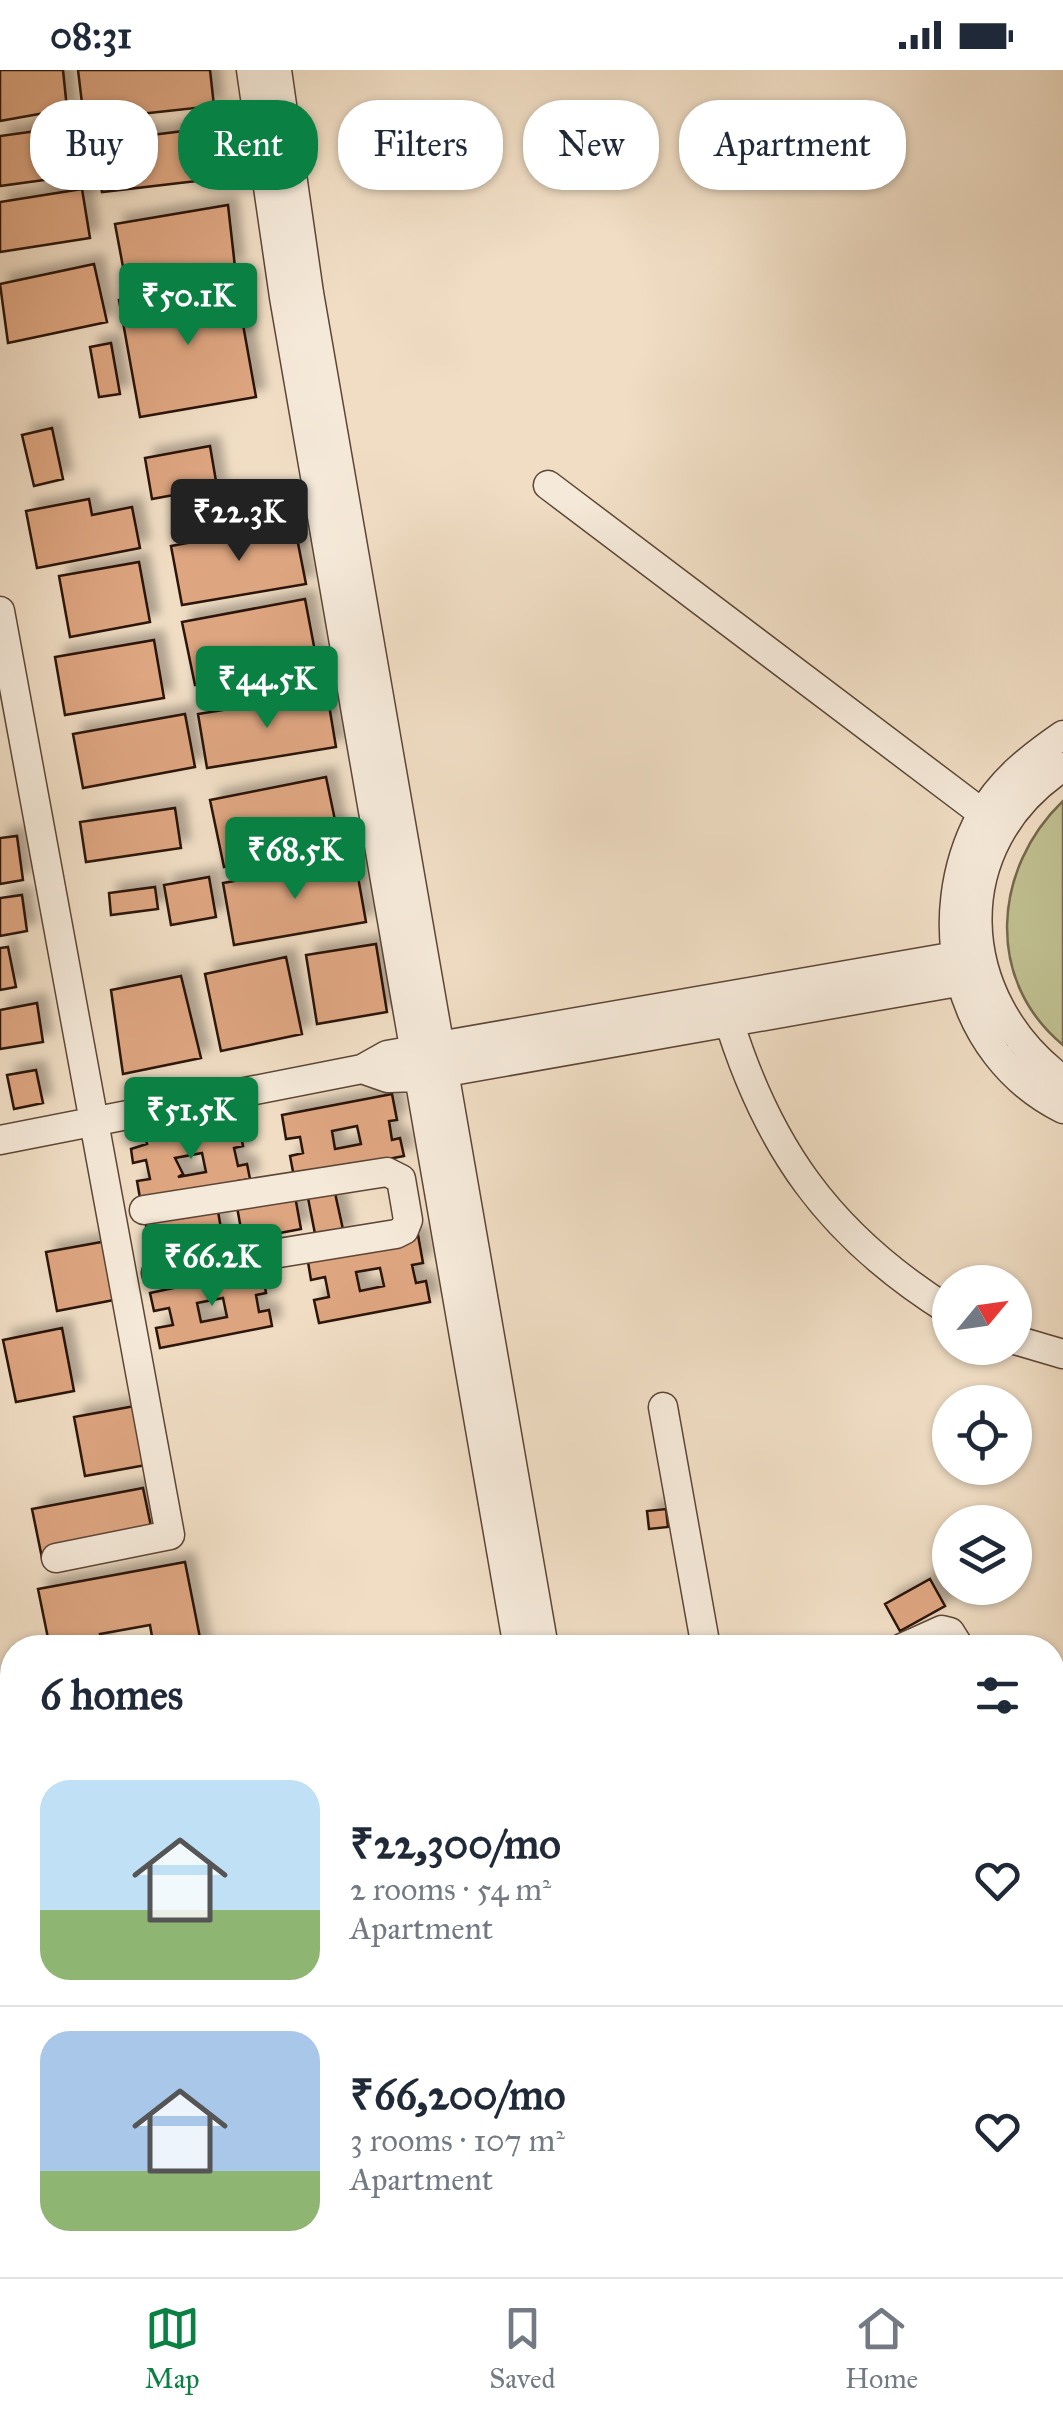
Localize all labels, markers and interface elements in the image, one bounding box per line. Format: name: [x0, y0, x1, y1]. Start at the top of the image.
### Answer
text: 08:31: [50, 12, 132, 58]
chip: Buy: [30, 100, 158, 190]
chip: Rent: [178, 100, 318, 190]
chip: Filters: [338, 100, 503, 190]
chip: New: [523, 100, 659, 190]
chip: Apartment: [679, 100, 906, 190]
pin: ₹50.1K: [107, 263, 269, 348]
text: ₹50.1K: [141, 276, 235, 315]
pin: ₹22.3K: [158, 479, 320, 564]
text: ₹22.3K: [193, 492, 285, 531]
pin: ₹44.5K: [186, 646, 348, 731]
text: ₹44.5K: [218, 659, 316, 698]
pin: ₹68.5K: [214, 817, 376, 902]
text: ₹68.5K: [247, 830, 343, 869]
pin: ₹51.5K: [110, 1077, 272, 1162]
text: ₹51.5K: [146, 1090, 236, 1129]
pin: ₹66.2K: [131, 1224, 293, 1309]
text: ₹66.2K: [164, 1237, 260, 1276]
north arrow: [932, 1265, 1032, 1365]
map controls: [932, 1265, 1032, 1605]
button: locate: [932, 1385, 1032, 1485]
button: layers: [932, 1505, 1032, 1605]
icon: filters: [970, 1668, 1025, 1723]
text: 6 homes: [40, 1669, 183, 1721]
text: ₹22,300/mo: [350, 1818, 561, 1870]
icon: home: [120, 1820, 240, 1940]
icon: heart: [970, 1853, 1025, 1908]
text: 2 rooms · 54 m²: [350, 1870, 551, 1909]
text: Apartment: [350, 1909, 493, 1948]
text: ₹66,200/mo: [350, 2069, 565, 2121]
icon: home: [120, 2071, 240, 2191]
icon: heart: [970, 2104, 1025, 2159]
text: 3 rooms · 107 m²: [350, 2121, 565, 2160]
text: Apartment: [350, 2160, 493, 2199]
tab: Map: [145, 2301, 200, 2396]
tab: Saved: [489, 2301, 556, 2396]
tab: Home: [845, 2301, 918, 2396]

